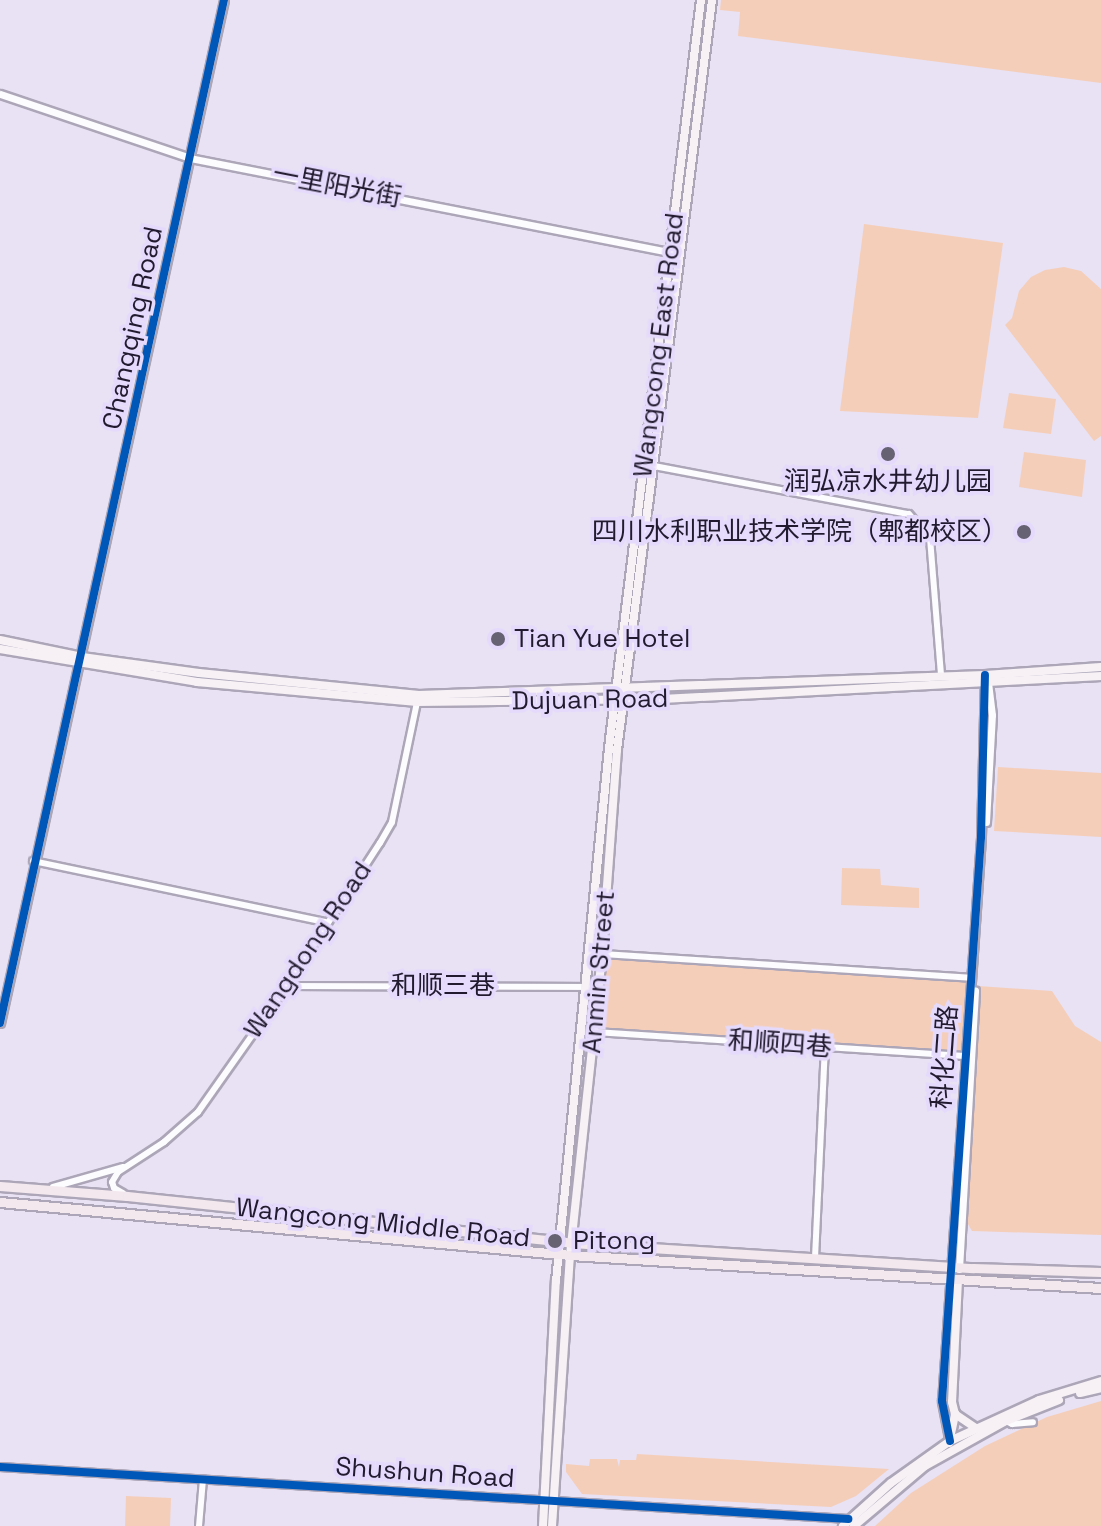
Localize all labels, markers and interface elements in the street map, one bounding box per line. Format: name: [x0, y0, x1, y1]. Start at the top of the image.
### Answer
street label: 一里阳光街: [270, 158, 404, 214]
street label: Wangcong East Road: [627, 211, 691, 479]
street label: Changqing Road: [96, 224, 170, 432]
marker: 润弘凉水井幼儿园: [879, 445, 897, 463]
place label: 润弘凉水井幼儿园: [784, 466, 992, 498]
place label: 四川水利职业技术学院（郫都校区）: [592, 516, 1008, 548]
marker: 四川水利职业技术学院（郫都校区）: [1015, 523, 1033, 541]
place label: Tian Yue Hotel: [514, 623, 691, 655]
marker: Tian Yue Hotel: [489, 630, 507, 648]
street label: Dujuan Road: [511, 683, 669, 717]
street label: Wangdong Road: [237, 856, 379, 1044]
street label: Anmin Street: [576, 889, 622, 1055]
street label: 和顺三巷: [391, 970, 495, 1002]
street label: 科化二路: [926, 1004, 964, 1110]
street label: 和顺四巷: [727, 1025, 833, 1063]
street label: Wangcong Middle Road: [234, 1192, 532, 1254]
place label: Pitong: [573, 1225, 655, 1257]
marker: Pitong: [544, 1230, 566, 1252]
street label: Shushun Road: [334, 1451, 516, 1495]

